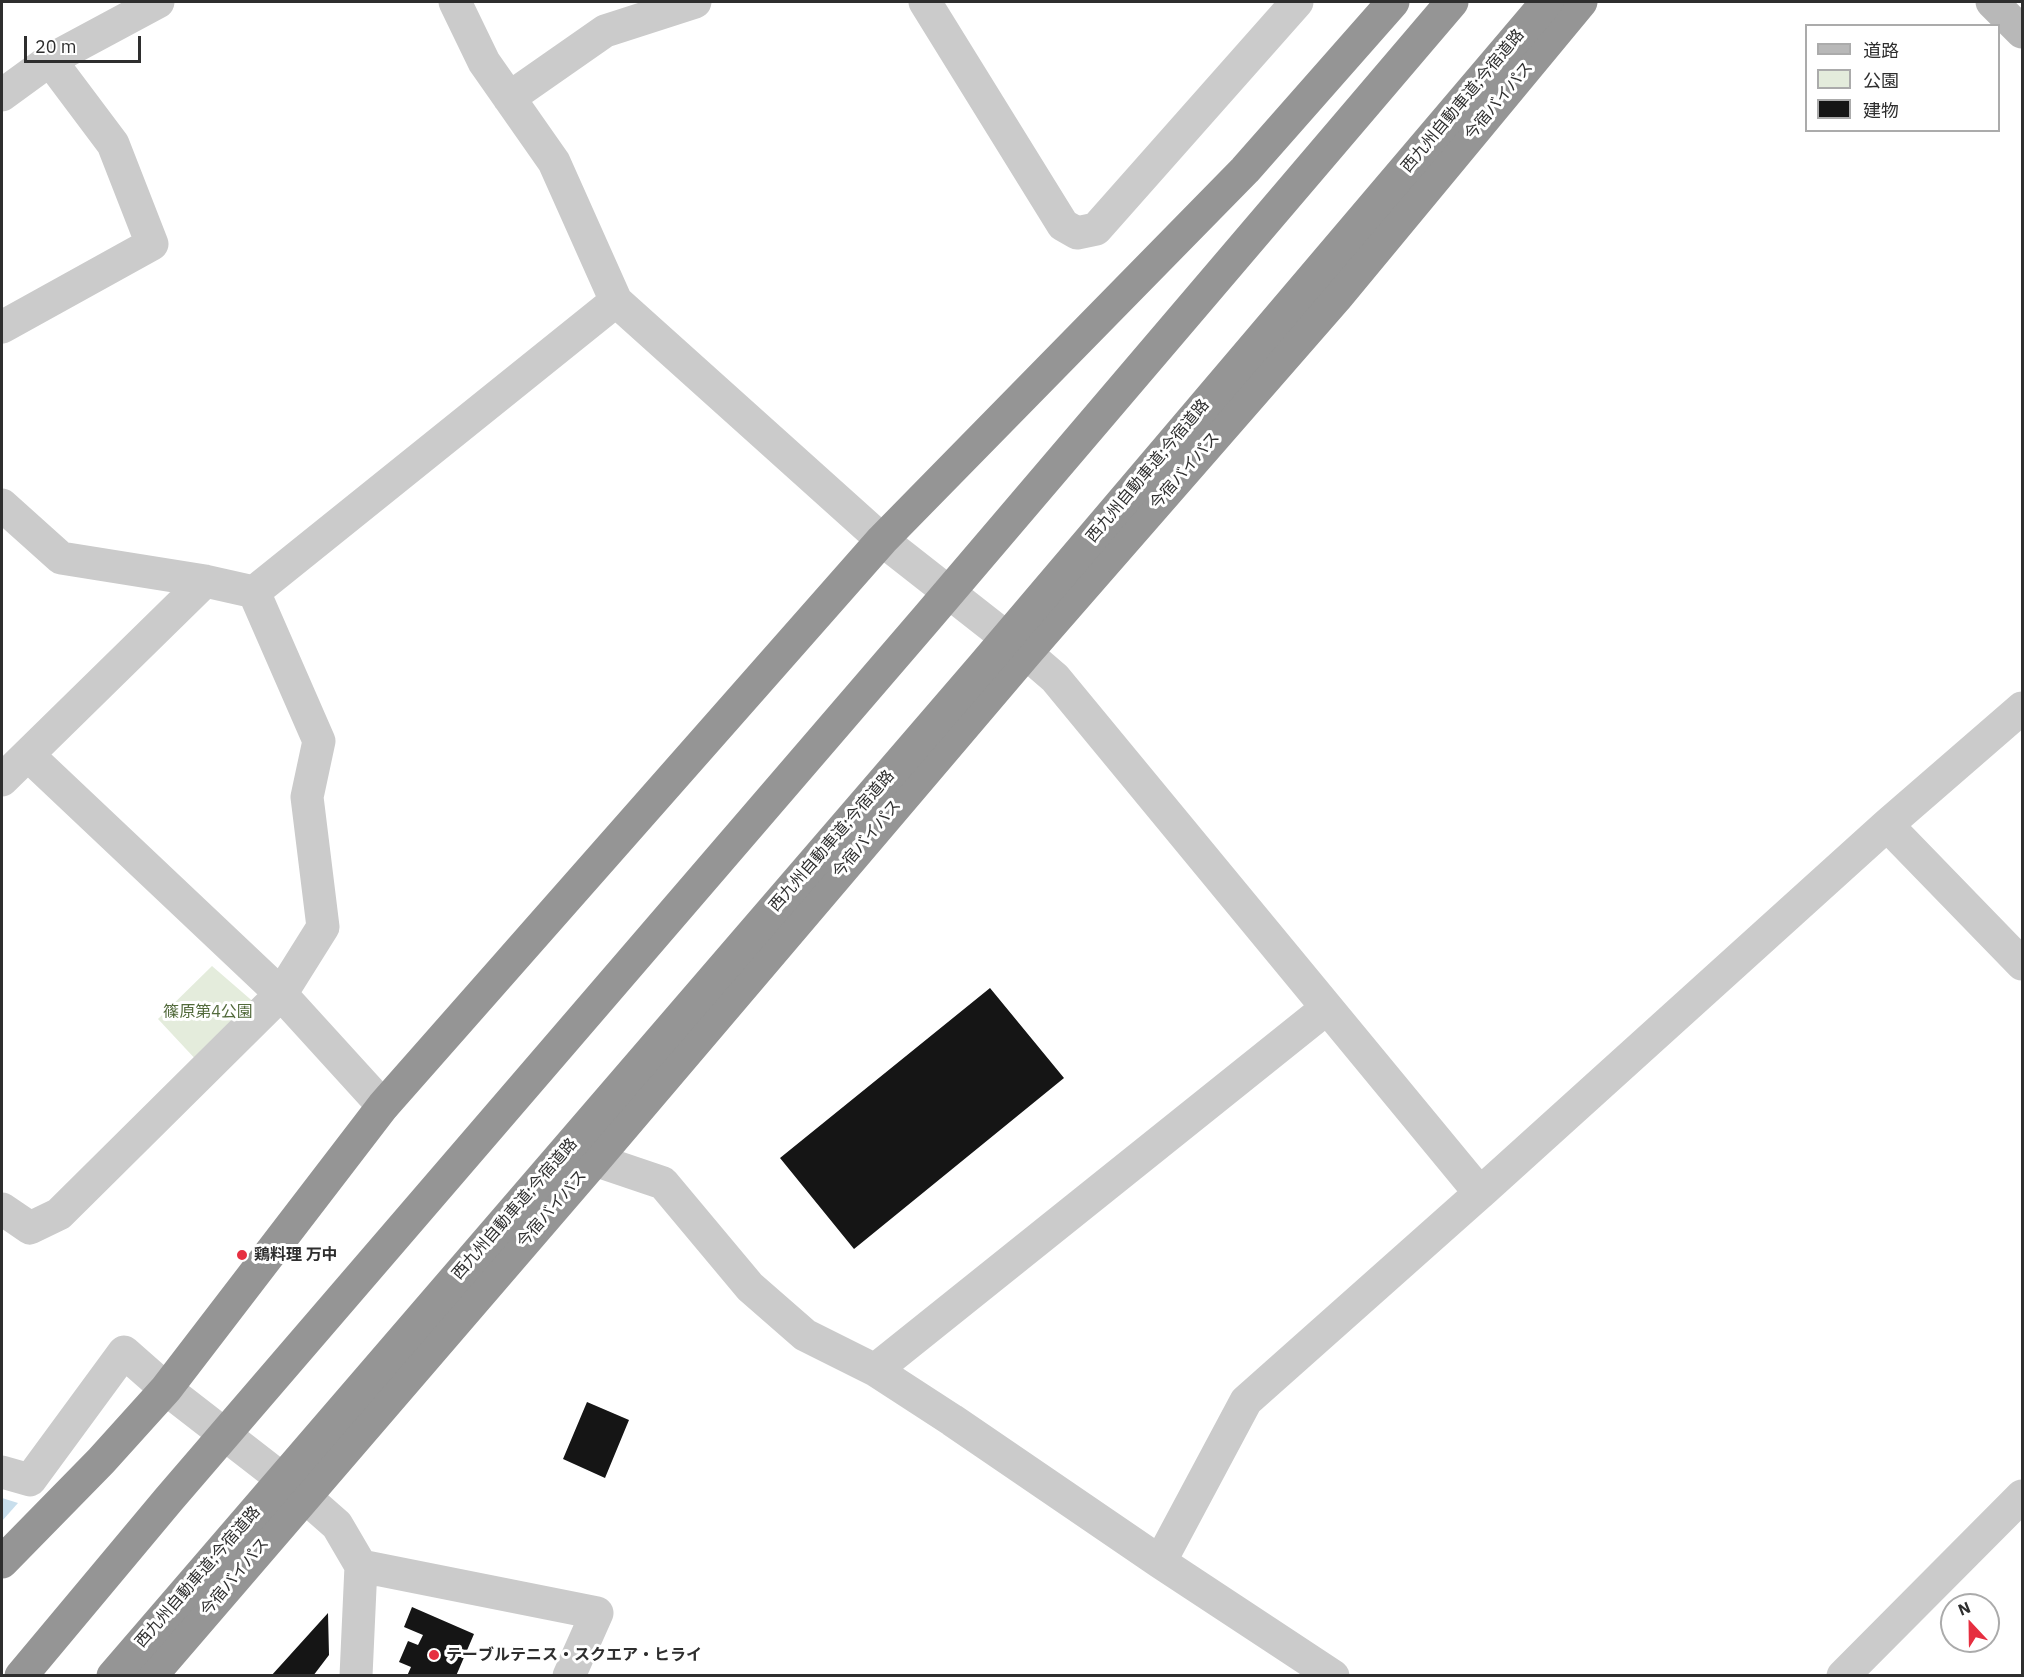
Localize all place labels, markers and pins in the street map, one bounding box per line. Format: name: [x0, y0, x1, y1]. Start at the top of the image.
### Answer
place label: 鶏料理 万中: [254, 1245, 338, 1265]
marker: 鶏料理 万中: [235, 1248, 249, 1262]
place label: テーブルテニス・スクエア・ヒライ: [446, 1645, 702, 1665]
marker: テーブルテニス・スクエア・ヒライ: [427, 1648, 441, 1662]

